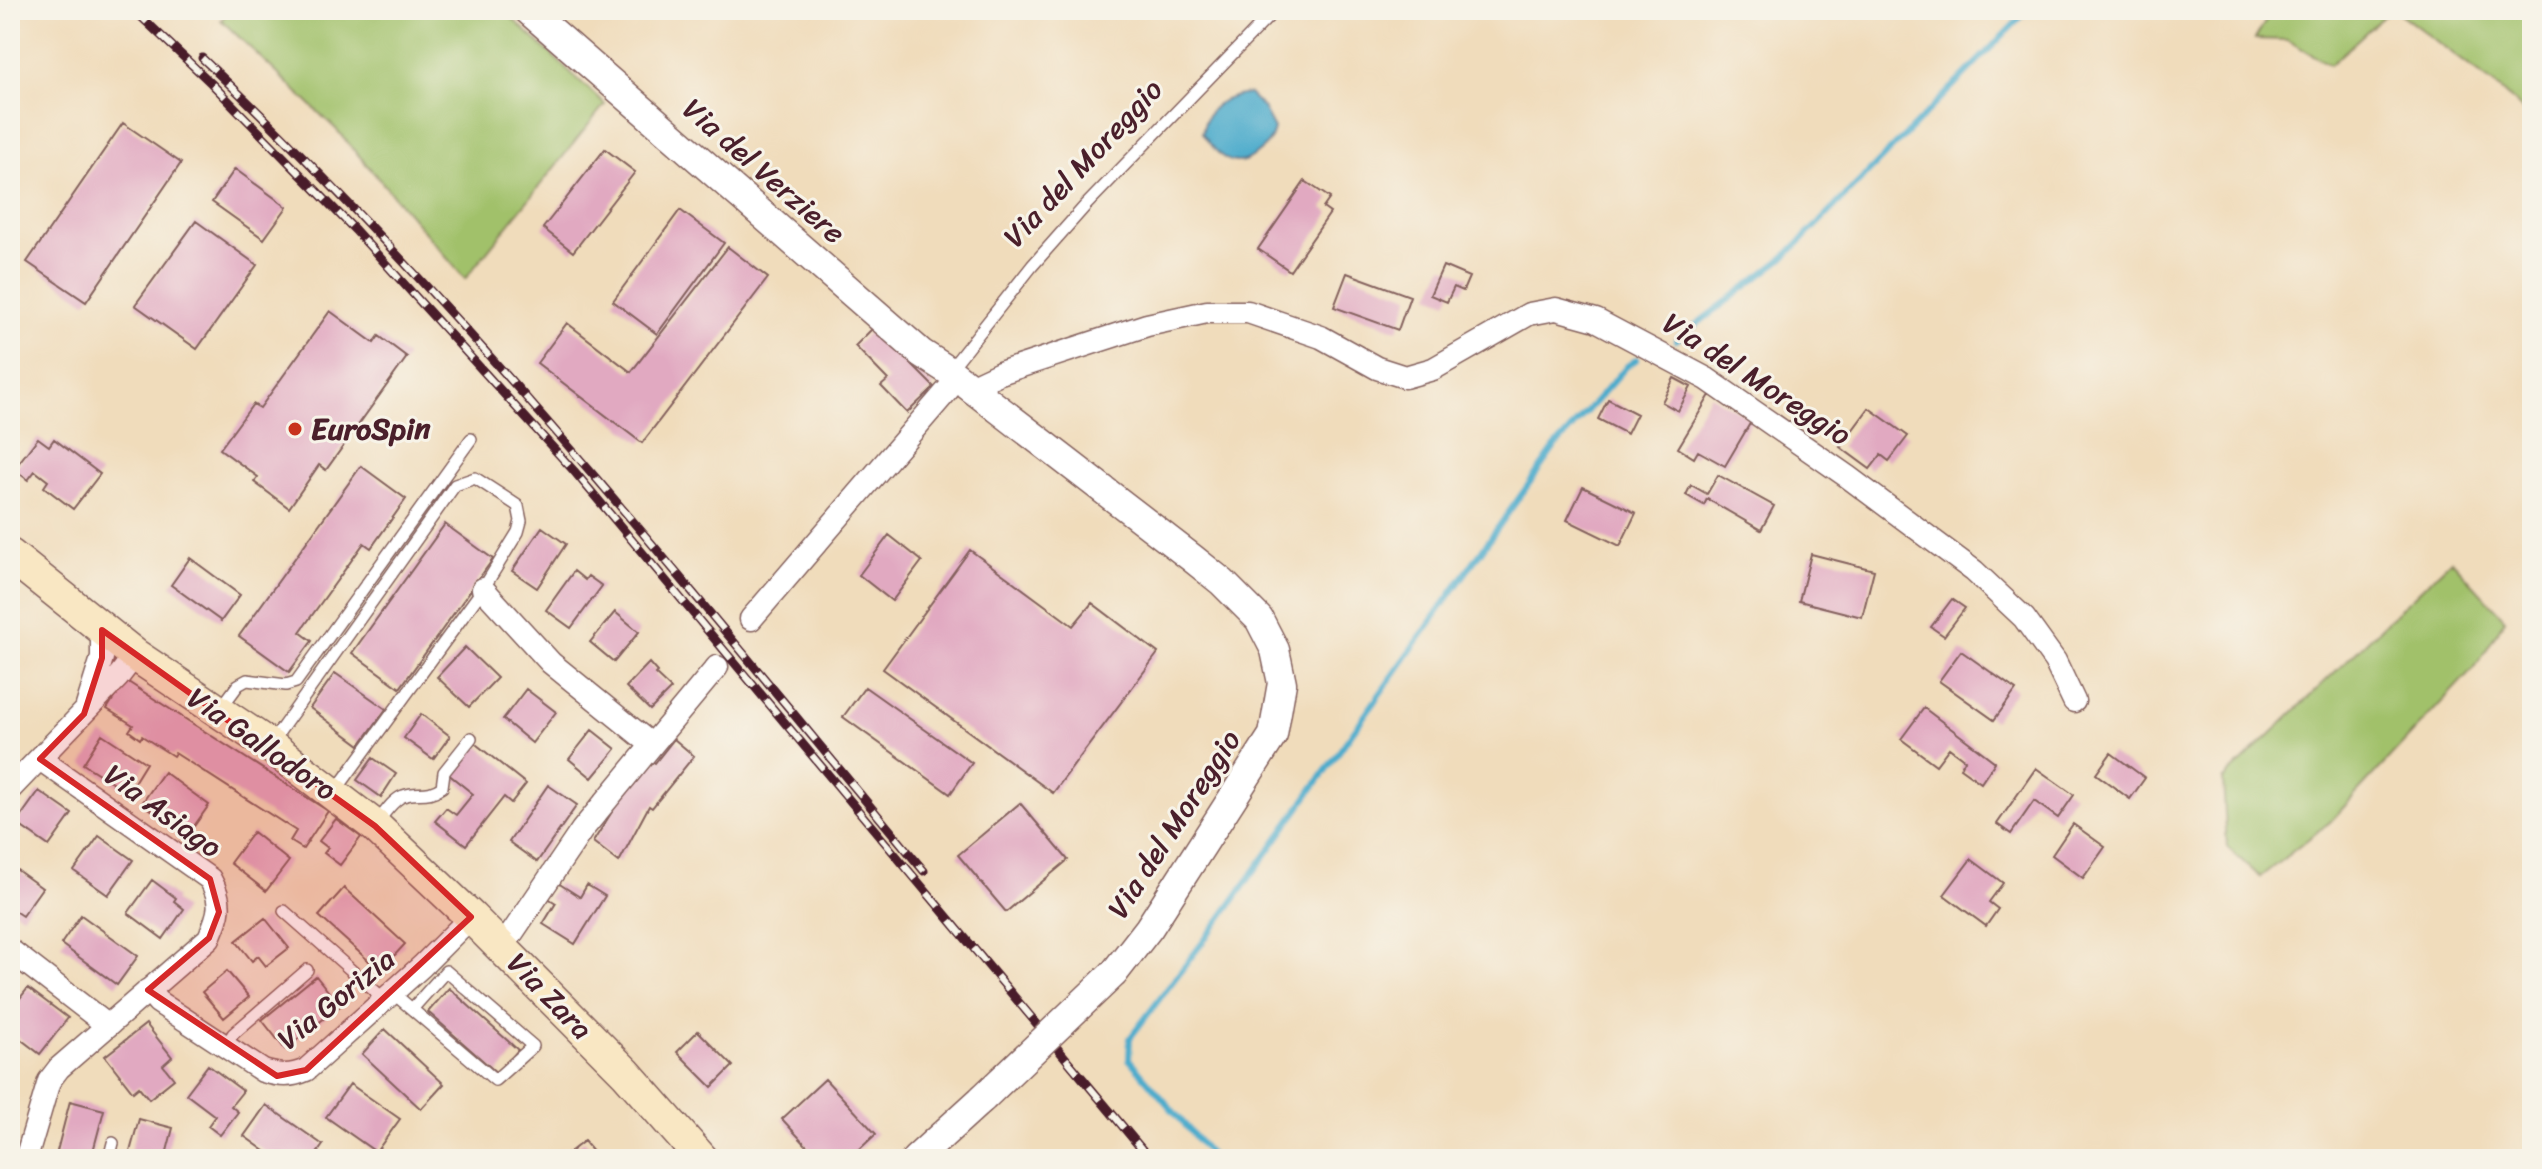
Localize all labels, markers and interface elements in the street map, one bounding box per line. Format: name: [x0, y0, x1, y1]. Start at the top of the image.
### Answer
street label: Via del Moreggio: [989, 65, 1177, 261]
street label: Via del Verziere: [670, 84, 858, 258]
street label: Via del Moreggio: [1651, 297, 1863, 461]
place label: EuroSpin: [311, 402, 431, 456]
marker: EuroSpin: [286, 420, 304, 438]
street label: Via Gallodoro: [176, 672, 349, 816]
street label: Via del Moreggio: [1092, 718, 1256, 930]
street label: Via Asiago: [92, 749, 234, 873]
street label: Via Gorizia: [264, 934, 408, 1064]
street label: Via Zara: [493, 939, 607, 1053]

